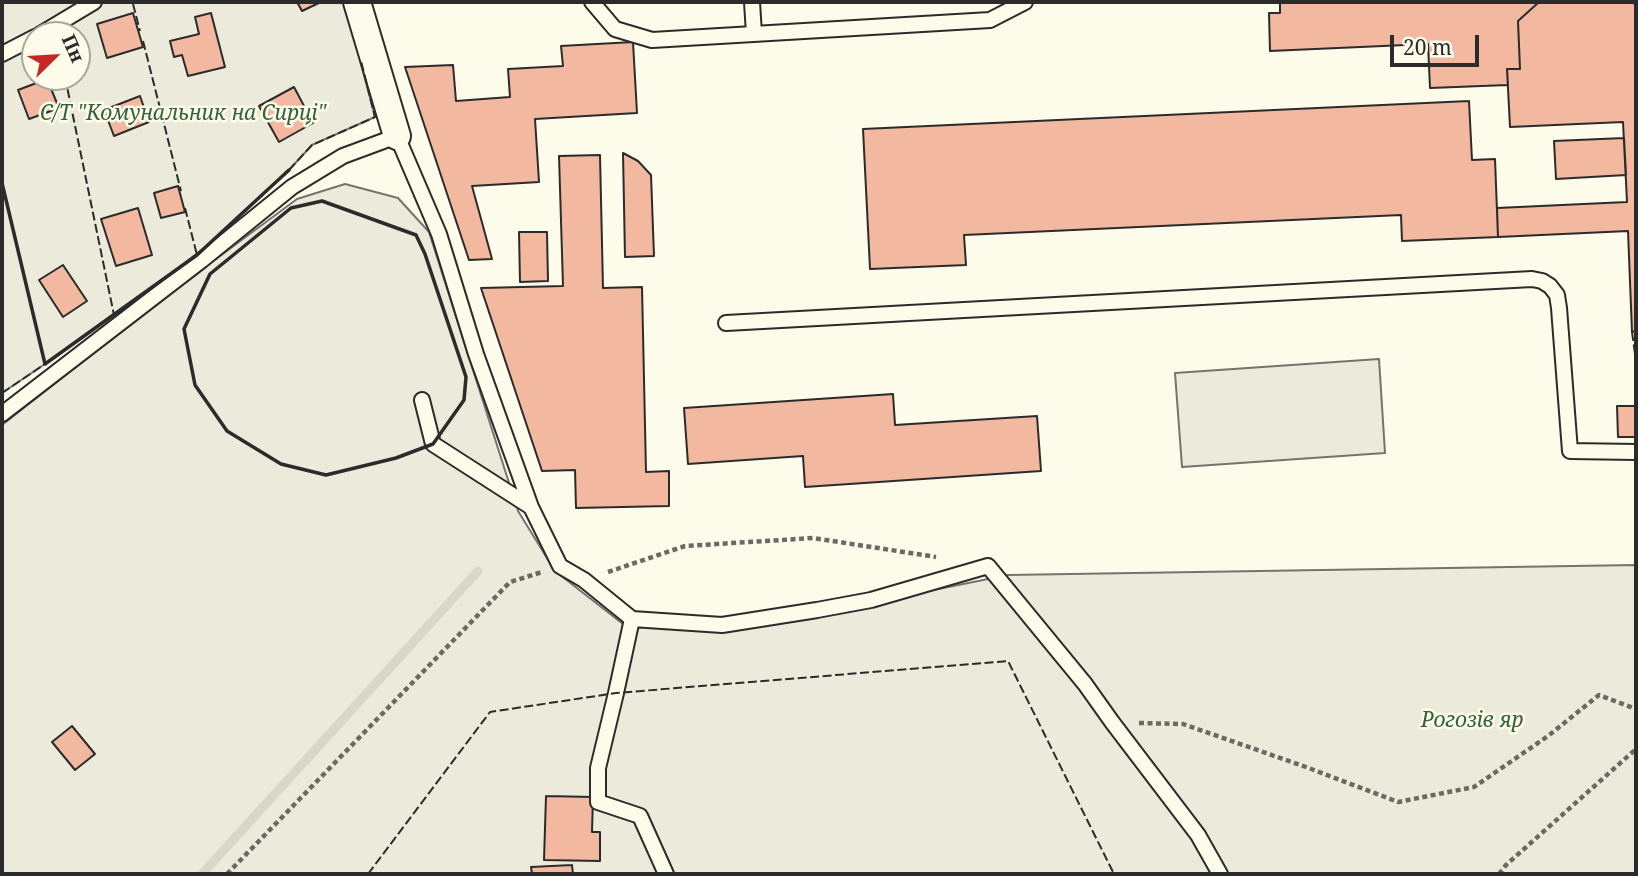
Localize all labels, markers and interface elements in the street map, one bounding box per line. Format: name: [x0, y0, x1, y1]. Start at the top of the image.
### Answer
north arrow: [21, 21, 91, 91]
scale bar: [1393, 21, 1482, 65]
text: Пн: [56, 30, 91, 66]
text: 20 m: [1403, 33, 1452, 61]
park label: С/Т "Комунальник на Сирці": [40, 101, 326, 127]
park label: Рогозів яр: [1421, 708, 1523, 734]

